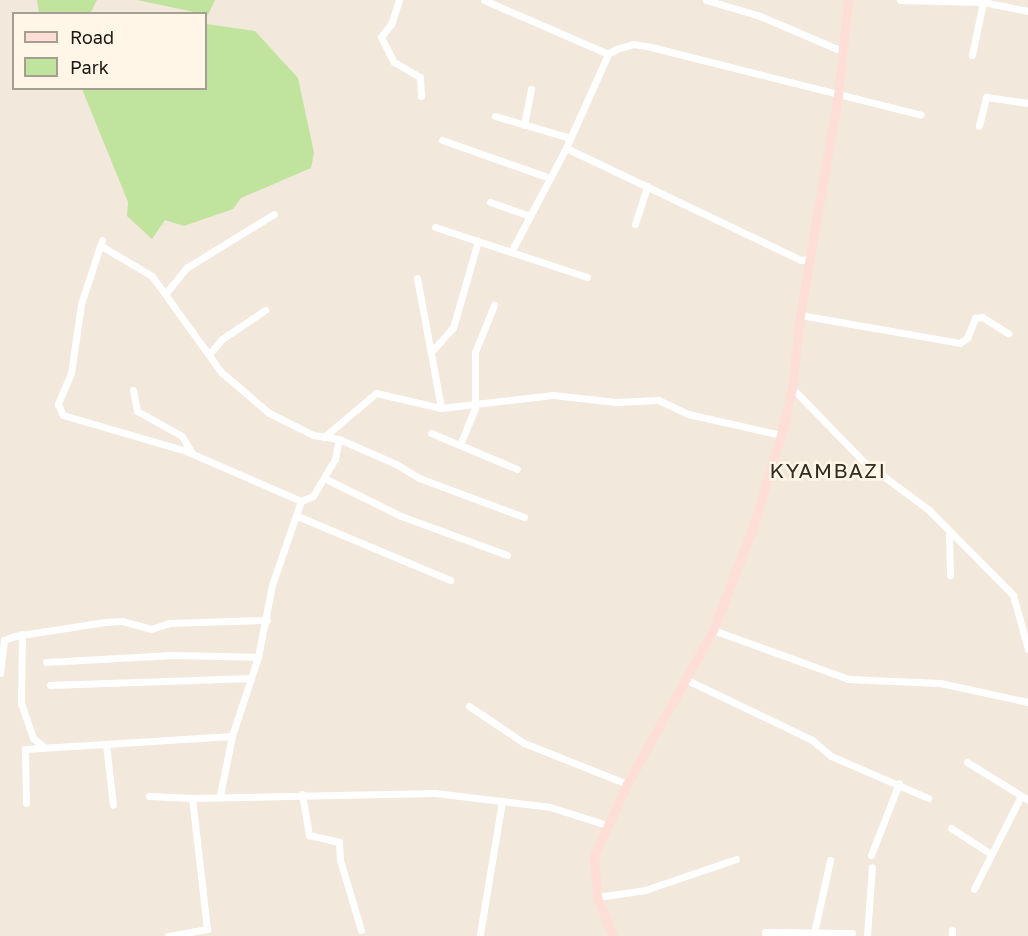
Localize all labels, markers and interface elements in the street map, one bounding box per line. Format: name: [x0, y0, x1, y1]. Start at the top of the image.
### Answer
legend: [12, 12, 207, 90]
text: Road: [70, 26, 114, 48]
text: Park: [70, 56, 109, 78]
district label: KYAMBAZI: [769, 457, 887, 483]

